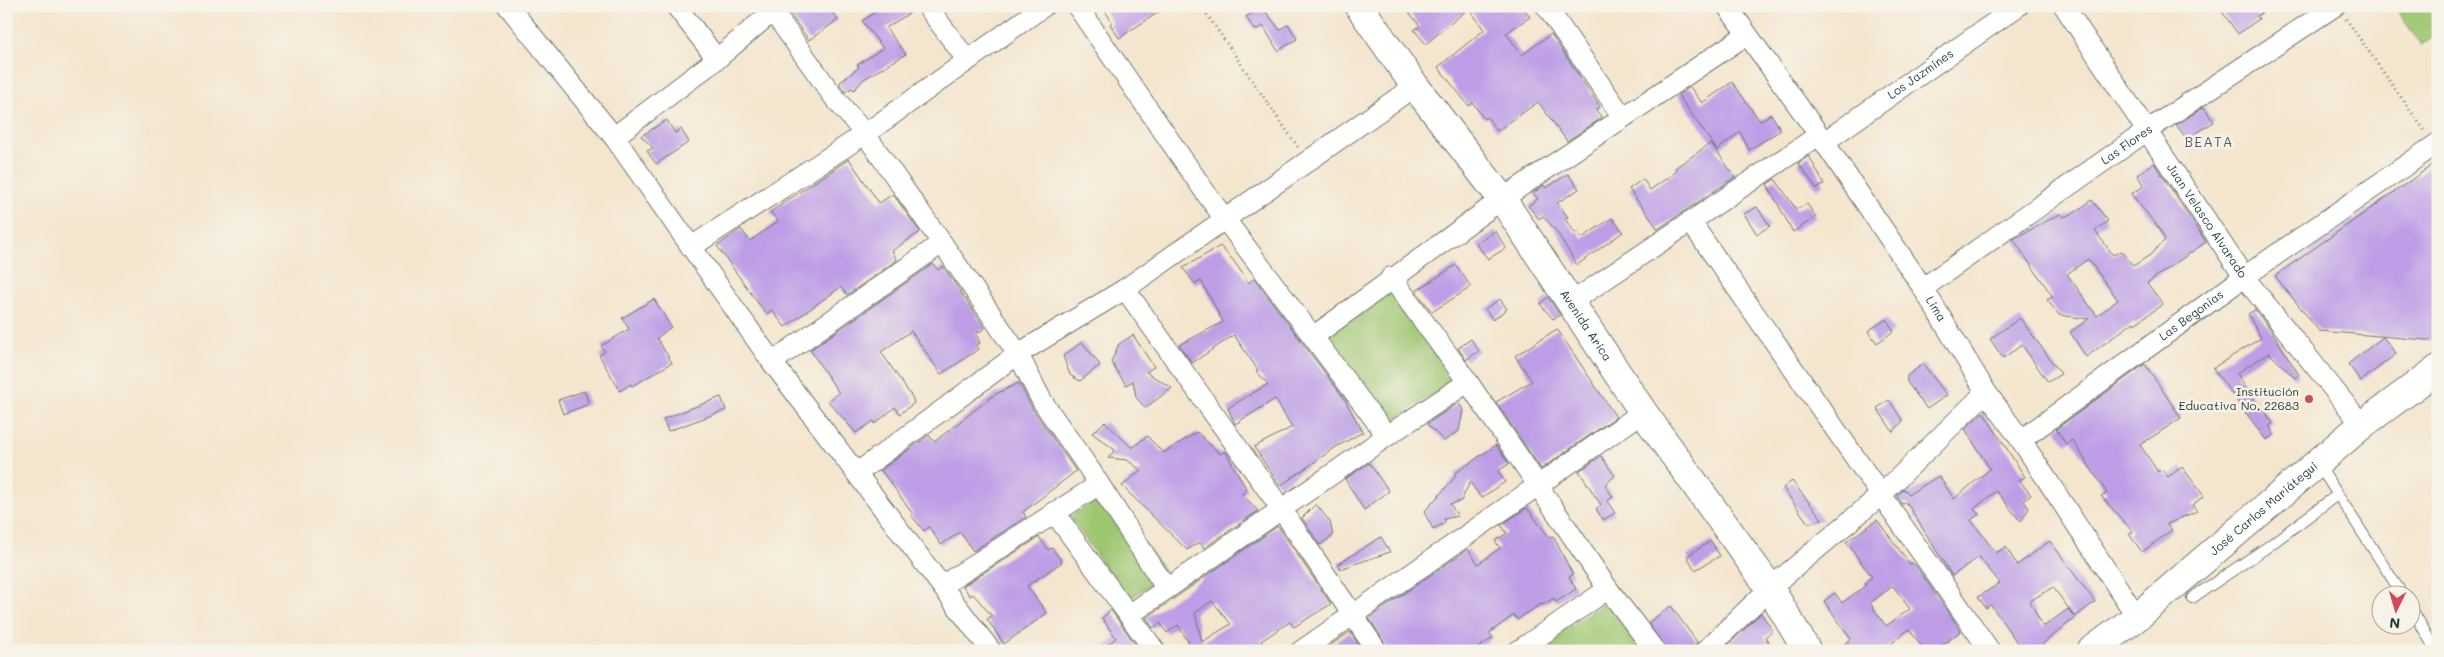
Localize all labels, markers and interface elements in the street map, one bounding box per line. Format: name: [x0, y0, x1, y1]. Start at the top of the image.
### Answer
street label: Los Jazmines: [1884, 45, 1956, 102]
street label: Las Flores: [2097, 120, 2155, 168]
district label: BEATA: [2185, 132, 2233, 151]
street label: Juan Velasco Alvarado: [2164, 160, 2251, 281]
street label: Avenida Arica: [1557, 286, 1616, 364]
street label: Las Begonias: [2155, 286, 2226, 344]
street label: Lima: [1923, 293, 1950, 324]
place label: Institución Educativa No. 22683: [2179, 383, 2299, 413]
marker: Institución Educativa No. 22683: [2303, 393, 2315, 405]
street label: José Carlos Mariátegui: [2206, 457, 2321, 559]
north arrow: [2372, 584, 2422, 634]
text: N: [2389, 614, 2401, 633]

